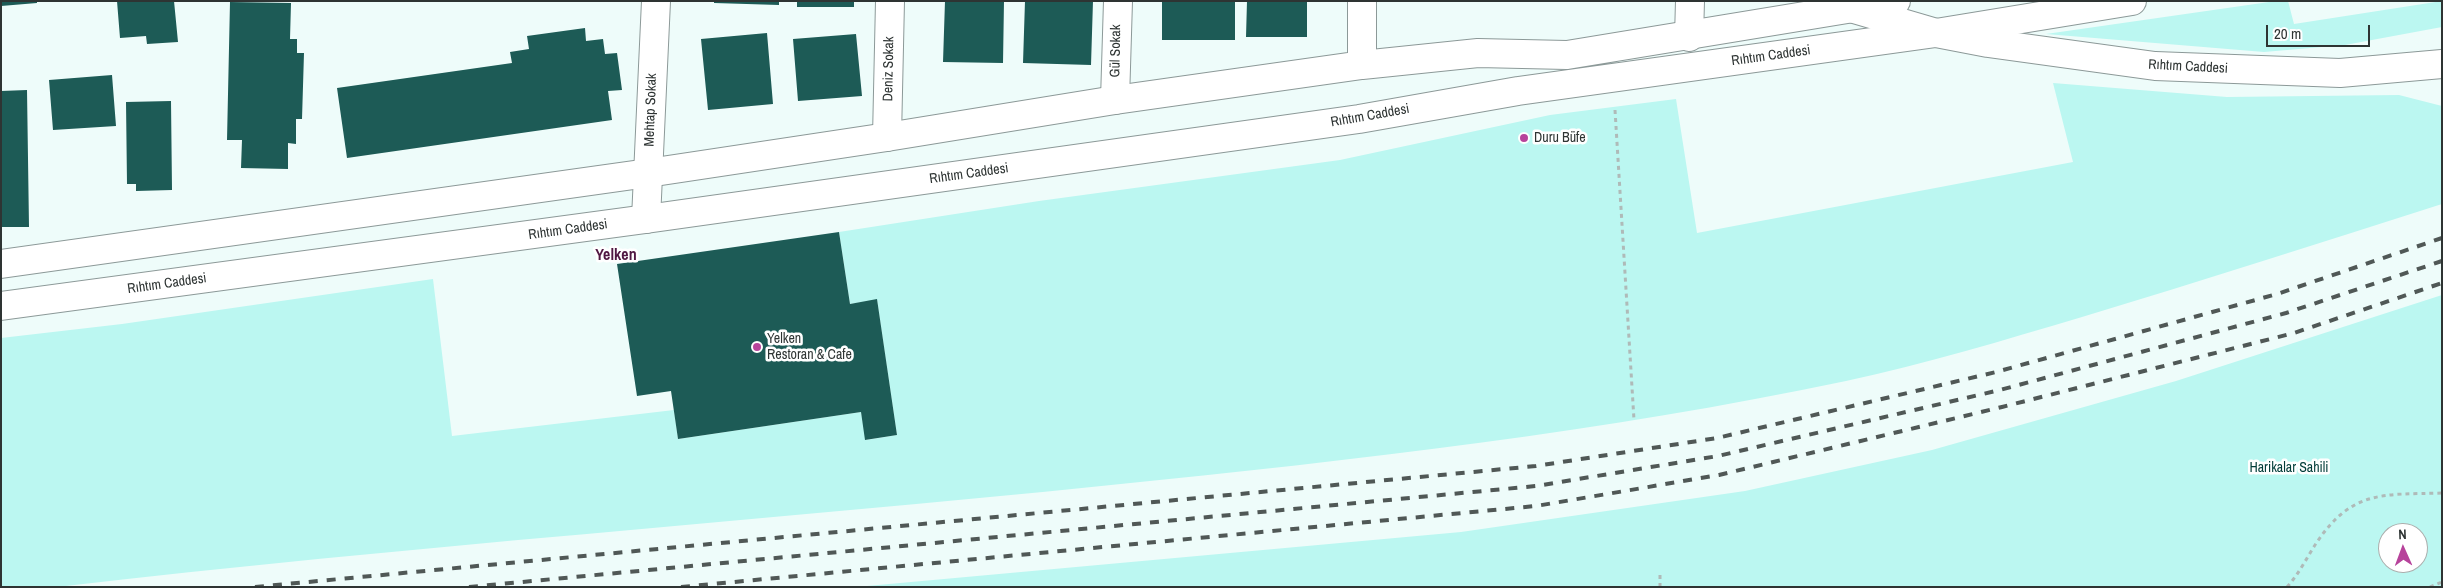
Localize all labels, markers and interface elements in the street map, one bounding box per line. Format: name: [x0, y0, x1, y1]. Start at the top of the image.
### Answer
scale bar: [2268, 15, 2372, 47]
text: 20 m: [2274, 23, 2301, 44]
street label: Gül Sokak: [1107, 24, 1125, 78]
street label: Deniz Sokak: [880, 36, 898, 102]
street label: Rıhtım Caddesi: [1730, 42, 1812, 70]
street label: Rıhtım Caddesi: [2148, 57, 2228, 77]
street label: Mehtap Sokak: [641, 73, 661, 147]
street label: Rıhtım Caddesi: [1329, 101, 1411, 131]
place label: Duru Büfe: [1534, 130, 1586, 146]
marker: Duru Büfe: [1518, 132, 1530, 144]
street label: Rıhtım Caddesi: [928, 160, 1010, 188]
street label: Rıhtım Caddesi: [527, 216, 609, 244]
district label: Yelken: [595, 246, 637, 266]
street label: Rıhtım Caddesi: [126, 270, 208, 298]
place label: Yelken Restoran & Cafe: [767, 331, 852, 364]
marker: Yelken Restoran & Cafe: [751, 341, 763, 353]
park label: Harikalar Sahili: [2249, 460, 2329, 476]
north arrow: [2378, 523, 2428, 573]
text: N: [2398, 525, 2407, 543]

